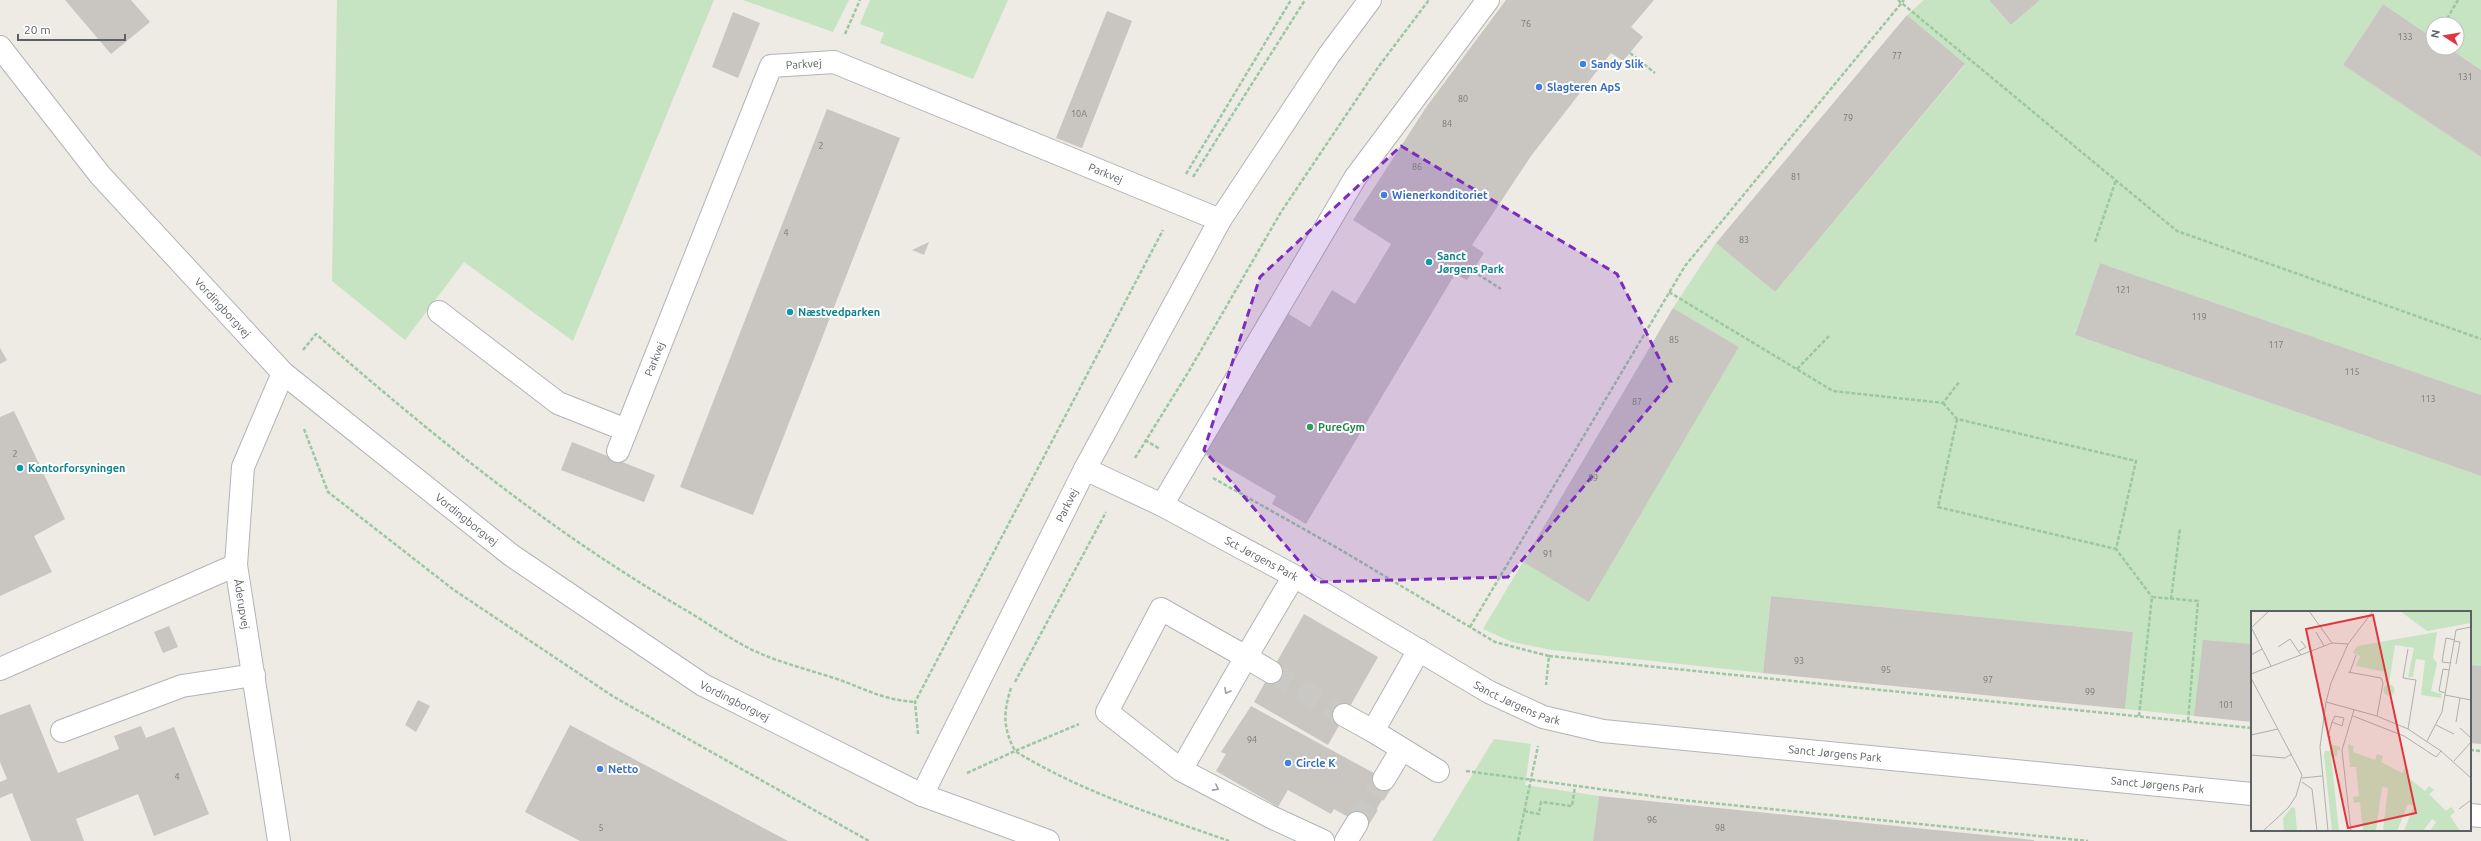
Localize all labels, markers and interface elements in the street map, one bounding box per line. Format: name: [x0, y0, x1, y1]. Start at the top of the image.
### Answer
scale bar: [18, 16, 125, 42]
north arrow: [2425, 16, 2465, 56]
house number: 76: [1521, 19, 1531, 29]
text: 20 m: [24, 23, 51, 36]
text: N: [2428, 29, 2442, 39]
house number: 133: [2397, 32, 2413, 42]
house number: 77: [1892, 51, 1902, 61]
street label: Parkvej: [785, 57, 822, 71]
place label: Sandy Slik: [1591, 58, 1644, 70]
marker: Sandy Slik: [1578, 59, 1588, 69]
house number: 131: [2457, 72, 2473, 82]
place label: Slagteren ApS: [1547, 81, 1620, 93]
marker: Slagteren ApS: [1534, 82, 1544, 92]
house number: 80: [1458, 94, 1468, 104]
house number: 10A: [1071, 109, 1087, 119]
house number: 79: [1843, 113, 1853, 123]
house number: 84: [1442, 119, 1452, 129]
house number: 2: [818, 141, 824, 151]
street label: Parkvej: [1087, 161, 1125, 186]
house number: 86: [1412, 162, 1422, 172]
house number: 81: [1791, 172, 1801, 182]
place label: Wienerkonditoriet: [1392, 189, 1488, 201]
marker: Wienerkonditoriet: [1379, 190, 1389, 200]
house number: 4: [783, 228, 789, 238]
house number: 83: [1739, 235, 1749, 245]
place label: Sanct Jørgens Park: [1437, 250, 1505, 275]
marker: Sanct Jørgens Park: [1424, 257, 1434, 267]
street label: Vordingborgvej: [192, 275, 253, 340]
house number: 121: [2115, 285, 2131, 295]
place label: Næstvedparken: [798, 306, 880, 318]
marker: Næstvedparken: [785, 307, 795, 317]
house number: 119: [2191, 312, 2207, 322]
house number: 85: [1669, 335, 1679, 345]
street label: Parkvej: [642, 340, 667, 378]
house number: 117: [2268, 340, 2284, 350]
house number: 115: [2344, 367, 2360, 377]
house number: 113: [2420, 394, 2436, 404]
house number: 87: [1632, 397, 1642, 407]
place label: PureGym: [1318, 421, 1365, 433]
marker: PureGym: [1305, 422, 1315, 432]
house number: 2: [12, 449, 18, 459]
place label: Kontorforsyningen: [28, 462, 126, 474]
marker: Kontorforsyningen: [15, 463, 25, 473]
house number: 89: [1588, 473, 1598, 483]
street label: Parkvej: [1053, 486, 1080, 524]
street label: Vordingborgvej: [433, 491, 500, 548]
street label: Sct Jørgens Park: [1223, 534, 1301, 583]
house number: 91: [1543, 549, 1553, 559]
street label: Åderupvej: [232, 578, 252, 630]
inset map: [2251, 611, 2471, 831]
house number: 93: [1794, 656, 1804, 666]
house number: 95: [1881, 665, 1891, 675]
house number: 97: [1983, 675, 1993, 685]
street label: Vordingborgvej: [698, 678, 771, 723]
street label: Sanct Jørgens Park: [1472, 678, 1562, 727]
one-way arrow: [1224, 687, 1231, 694]
house number: 99: [2085, 687, 2095, 697]
house number: 101: [2218, 700, 2234, 710]
house number: 94: [1247, 735, 1257, 745]
street label: Sanct Jørgens Park: [1788, 743, 1883, 764]
place label: Circle K: [1296, 757, 1336, 769]
marker: Circle K: [1283, 758, 1293, 768]
place label: Netto: [608, 763, 639, 775]
marker: Netto: [595, 764, 605, 774]
house number: 4: [174, 772, 180, 782]
street label: Sanct Jørgens Park: [2110, 774, 2205, 795]
one-way arrow: [1212, 783, 1219, 791]
house number: 96: [1647, 815, 1657, 825]
house number: 5: [598, 823, 604, 833]
house number: 98: [1715, 823, 1725, 833]

